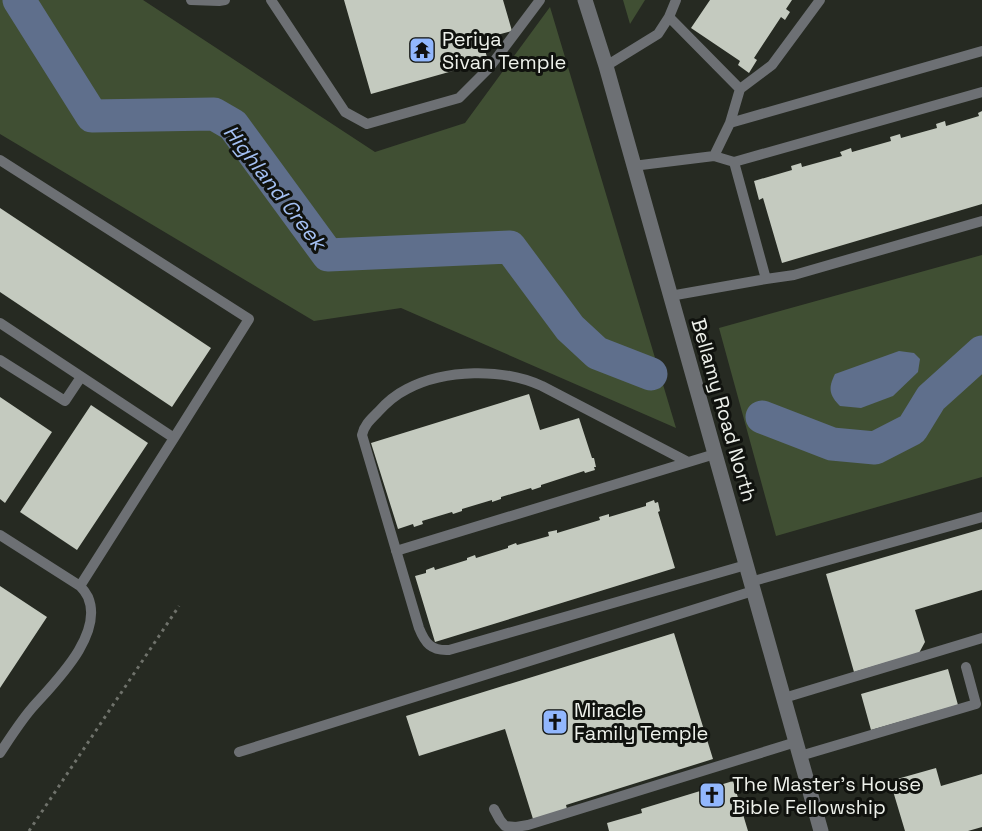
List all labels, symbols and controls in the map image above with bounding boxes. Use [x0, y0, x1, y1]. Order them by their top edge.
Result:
place label: Periya Sivan Temple [442, 26, 566, 75]
temple icon: Periya Sivan Temple [407, 35, 437, 65]
water label: Highland Creek [218, 119, 334, 257]
street label: Bellamy Road North [685, 315, 763, 505]
place label: Miracle Family Temple [574, 697, 708, 746]
church icon: Miracle Family Temple [540, 707, 570, 737]
place label: The Master's House Bible Fellowship [732, 771, 921, 820]
church icon: The Master's House Bible Fellowship [697, 780, 727, 810]

